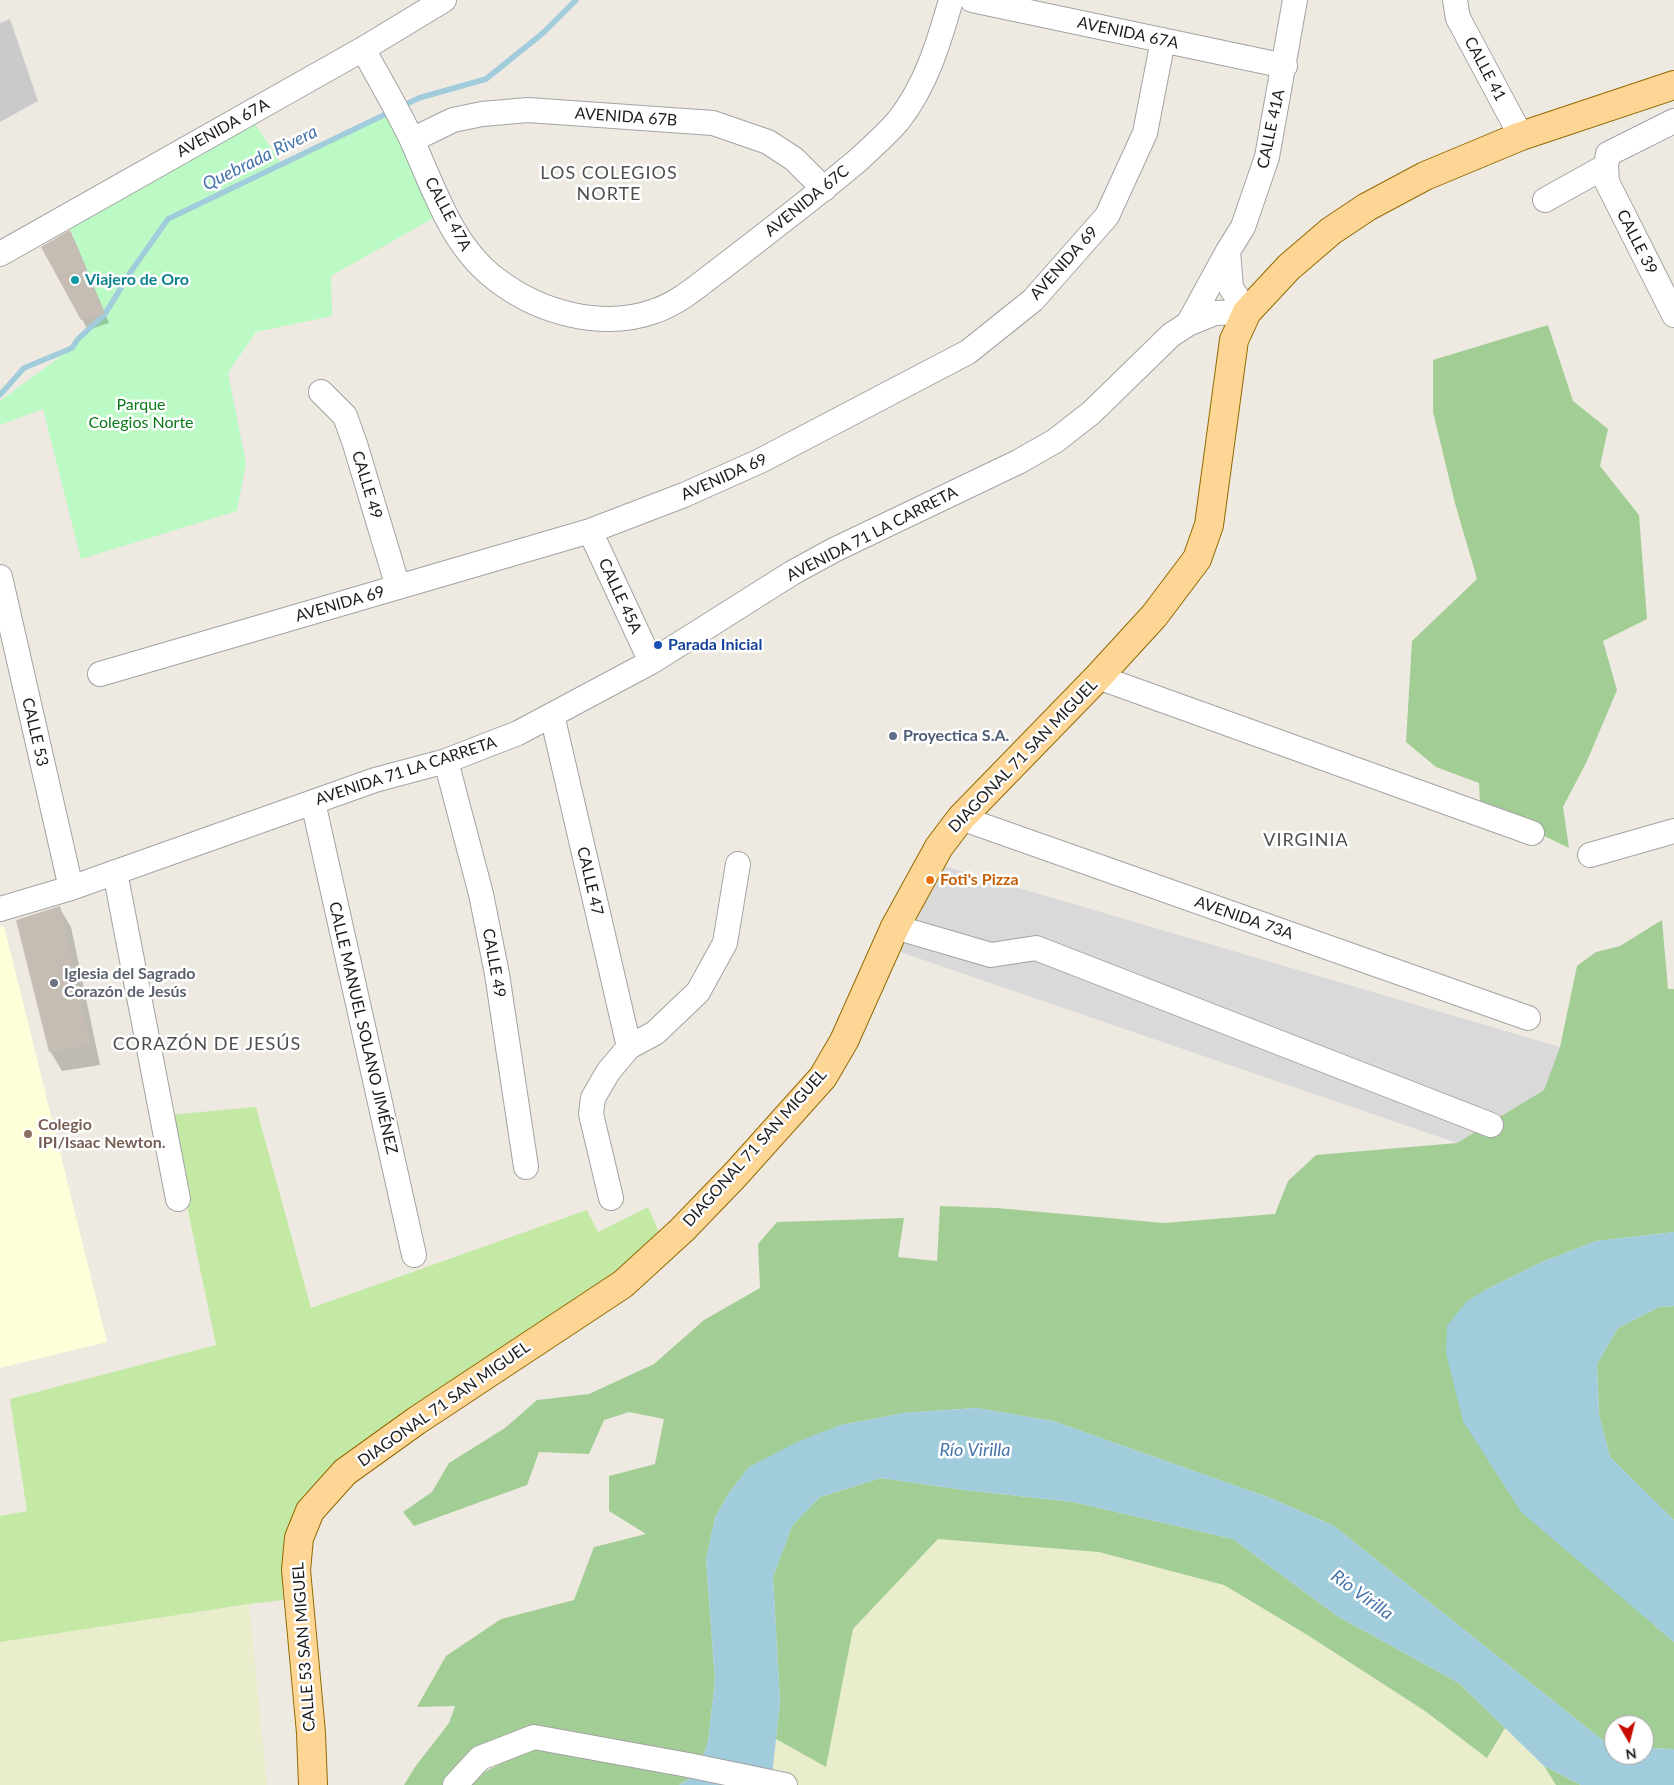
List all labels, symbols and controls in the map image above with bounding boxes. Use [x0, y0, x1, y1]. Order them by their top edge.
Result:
street label: AVENIDA 67A [1076, 13, 1180, 53]
street label: CALLE 41 [1460, 34, 1510, 104]
street label: CALLE 41A [1253, 88, 1289, 170]
street label: AVENIDA 67A [173, 95, 273, 161]
street label: AVENIDA 67B [574, 104, 678, 130]
water label: Quebrada Rivera [199, 121, 321, 195]
street label: AVENIDA 67C [761, 161, 853, 241]
district label: LOS COLEGIOS NORTE [539, 162, 679, 204]
street label: CALLE 47A [421, 174, 475, 254]
street label: CALLE 39 [1613, 207, 1661, 277]
street label: AVENIDA 69 [1026, 222, 1102, 304]
place label: Viajero de Oro [85, 270, 189, 290]
marker: Viajero de Oro [69, 274, 81, 286]
park label: Parque Colegios Norte [88, 395, 194, 433]
street label: CALLE 49 [348, 449, 386, 521]
street label: AVENIDA 69 [678, 450, 770, 504]
street label: AVENIDA 71 LA CARRETA [783, 482, 961, 586]
street label: CALLE 45A [594, 555, 646, 637]
street label: AVENIDA 69 [293, 582, 387, 626]
place label: Parada Inicial [668, 635, 762, 655]
marker: Parada Inicial [652, 639, 664, 651]
street label: DIAGONAL 71 SAN MIGUEL [945, 675, 1101, 837]
street label: CALLE 53 [18, 696, 52, 768]
place label: Proyectica S.A. [903, 726, 1009, 746]
marker: Proyectica S.A. [887, 730, 899, 742]
street label: AVENIDA 71 LA CARRETA [313, 733, 499, 809]
district label: VIRGINIA [1262, 829, 1350, 851]
street label: CALLE 47 [573, 845, 607, 917]
place label: Foti's Pizza [940, 870, 1019, 890]
marker: Foti's Pizza [924, 874, 936, 886]
street label: AVENIDA 73A [1192, 892, 1296, 944]
street label: CALLE MANUEL SOLANO JIMÉNEZ [325, 900, 401, 1156]
street label: CALLE 49 [478, 927, 510, 999]
place label: Iglesia del Sagrado Corazón de Jesús [64, 964, 196, 1002]
marker: Iglesia del Sagrado Corazón de Jesús [48, 977, 60, 989]
district label: CORAZÓN DE JESÚS [111, 1033, 303, 1055]
street label: DIAGONAL 71 SAN MIGUEL [679, 1065, 831, 1231]
place label: Colegio IPI/Isaac Newton. [38, 1115, 166, 1153]
marker: Colegio IPI/Isaac Newton. [22, 1128, 34, 1140]
street label: DIAGONAL 71 SAN MIGUEL [354, 1337, 534, 1471]
water label: Río Virilla [939, 1439, 1011, 1461]
street label: CALLE 53 SAN MIGUEL [289, 1562, 319, 1732]
water label: Río Virilla [1327, 1565, 1397, 1625]
north arrow [1604, 1715, 1654, 1765]
text: N [1624, 1745, 1638, 1764]

